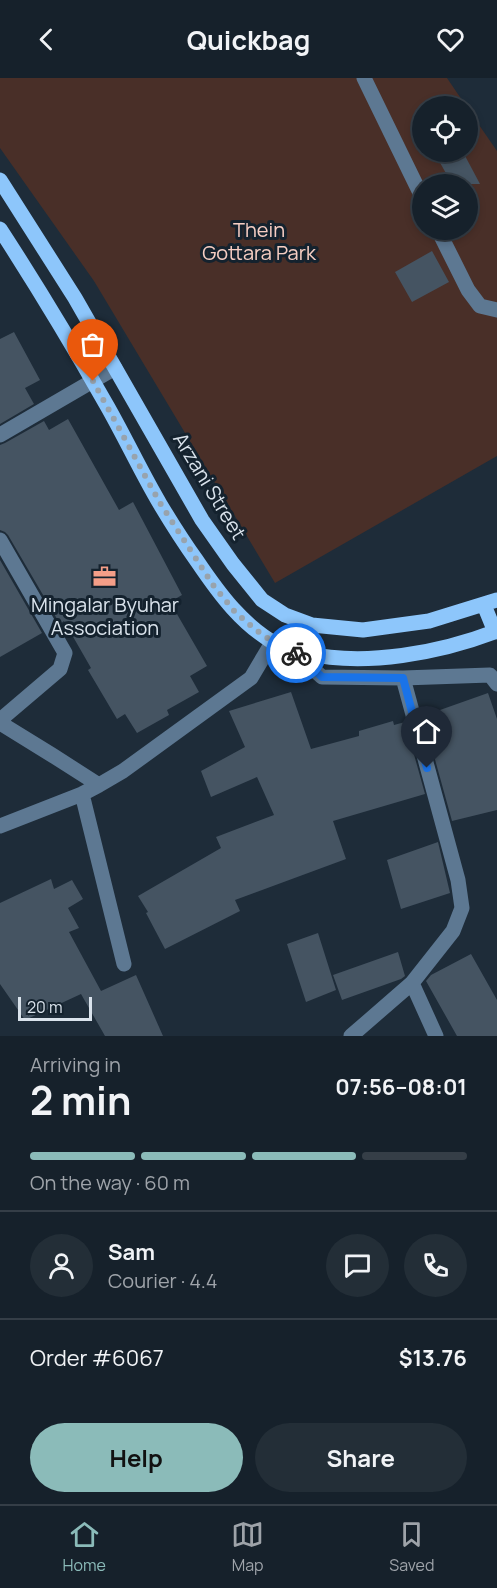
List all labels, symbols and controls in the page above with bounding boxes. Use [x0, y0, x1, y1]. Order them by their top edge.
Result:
text: Quickbag [187, 21, 310, 58]
icon: back [30, 23, 63, 56]
icon: heart [434, 23, 467, 56]
map controls [412, 96, 478, 240]
button: locate [412, 96, 478, 162]
button: layers [412, 174, 478, 240]
park label: Thein Gottara Park [202, 216, 317, 266]
pin [67, 319, 118, 381]
icon: bag [76, 328, 109, 361]
street label: Arzani Street [167, 427, 253, 545]
office icon: Mingalar Byuhar Association [92, 564, 118, 590]
place label: Mingalar Byuhar Association [31, 591, 179, 641]
courier [266, 623, 326, 683]
icon: bike [280, 637, 313, 670]
pin [401, 706, 452, 768]
icon: home [410, 715, 443, 748]
scale bar [18, 994, 92, 1022]
text: 20 m [27, 996, 63, 1018]
text: Arriving in [30, 1051, 121, 1078]
text: 07:56–08:01 [335, 1072, 467, 1102]
text: 2 min [30, 1073, 131, 1127]
text: On the way · 60 m [30, 1169, 190, 1196]
button: person [30, 1234, 93, 1297]
button: chat [326, 1234, 389, 1297]
button: phone [404, 1234, 467, 1297]
text: Sam [108, 1237, 155, 1267]
text: Courier · 4.4 [108, 1267, 218, 1294]
text: Order #6067 [30, 1343, 164, 1373]
text: $13.76 [399, 1343, 467, 1373]
button: Help [30, 1423, 243, 1492]
button: Share [255, 1423, 467, 1492]
tab: Home [63, 1518, 106, 1576]
tab: Map [231, 1518, 264, 1576]
tab: Saved [389, 1518, 434, 1576]

